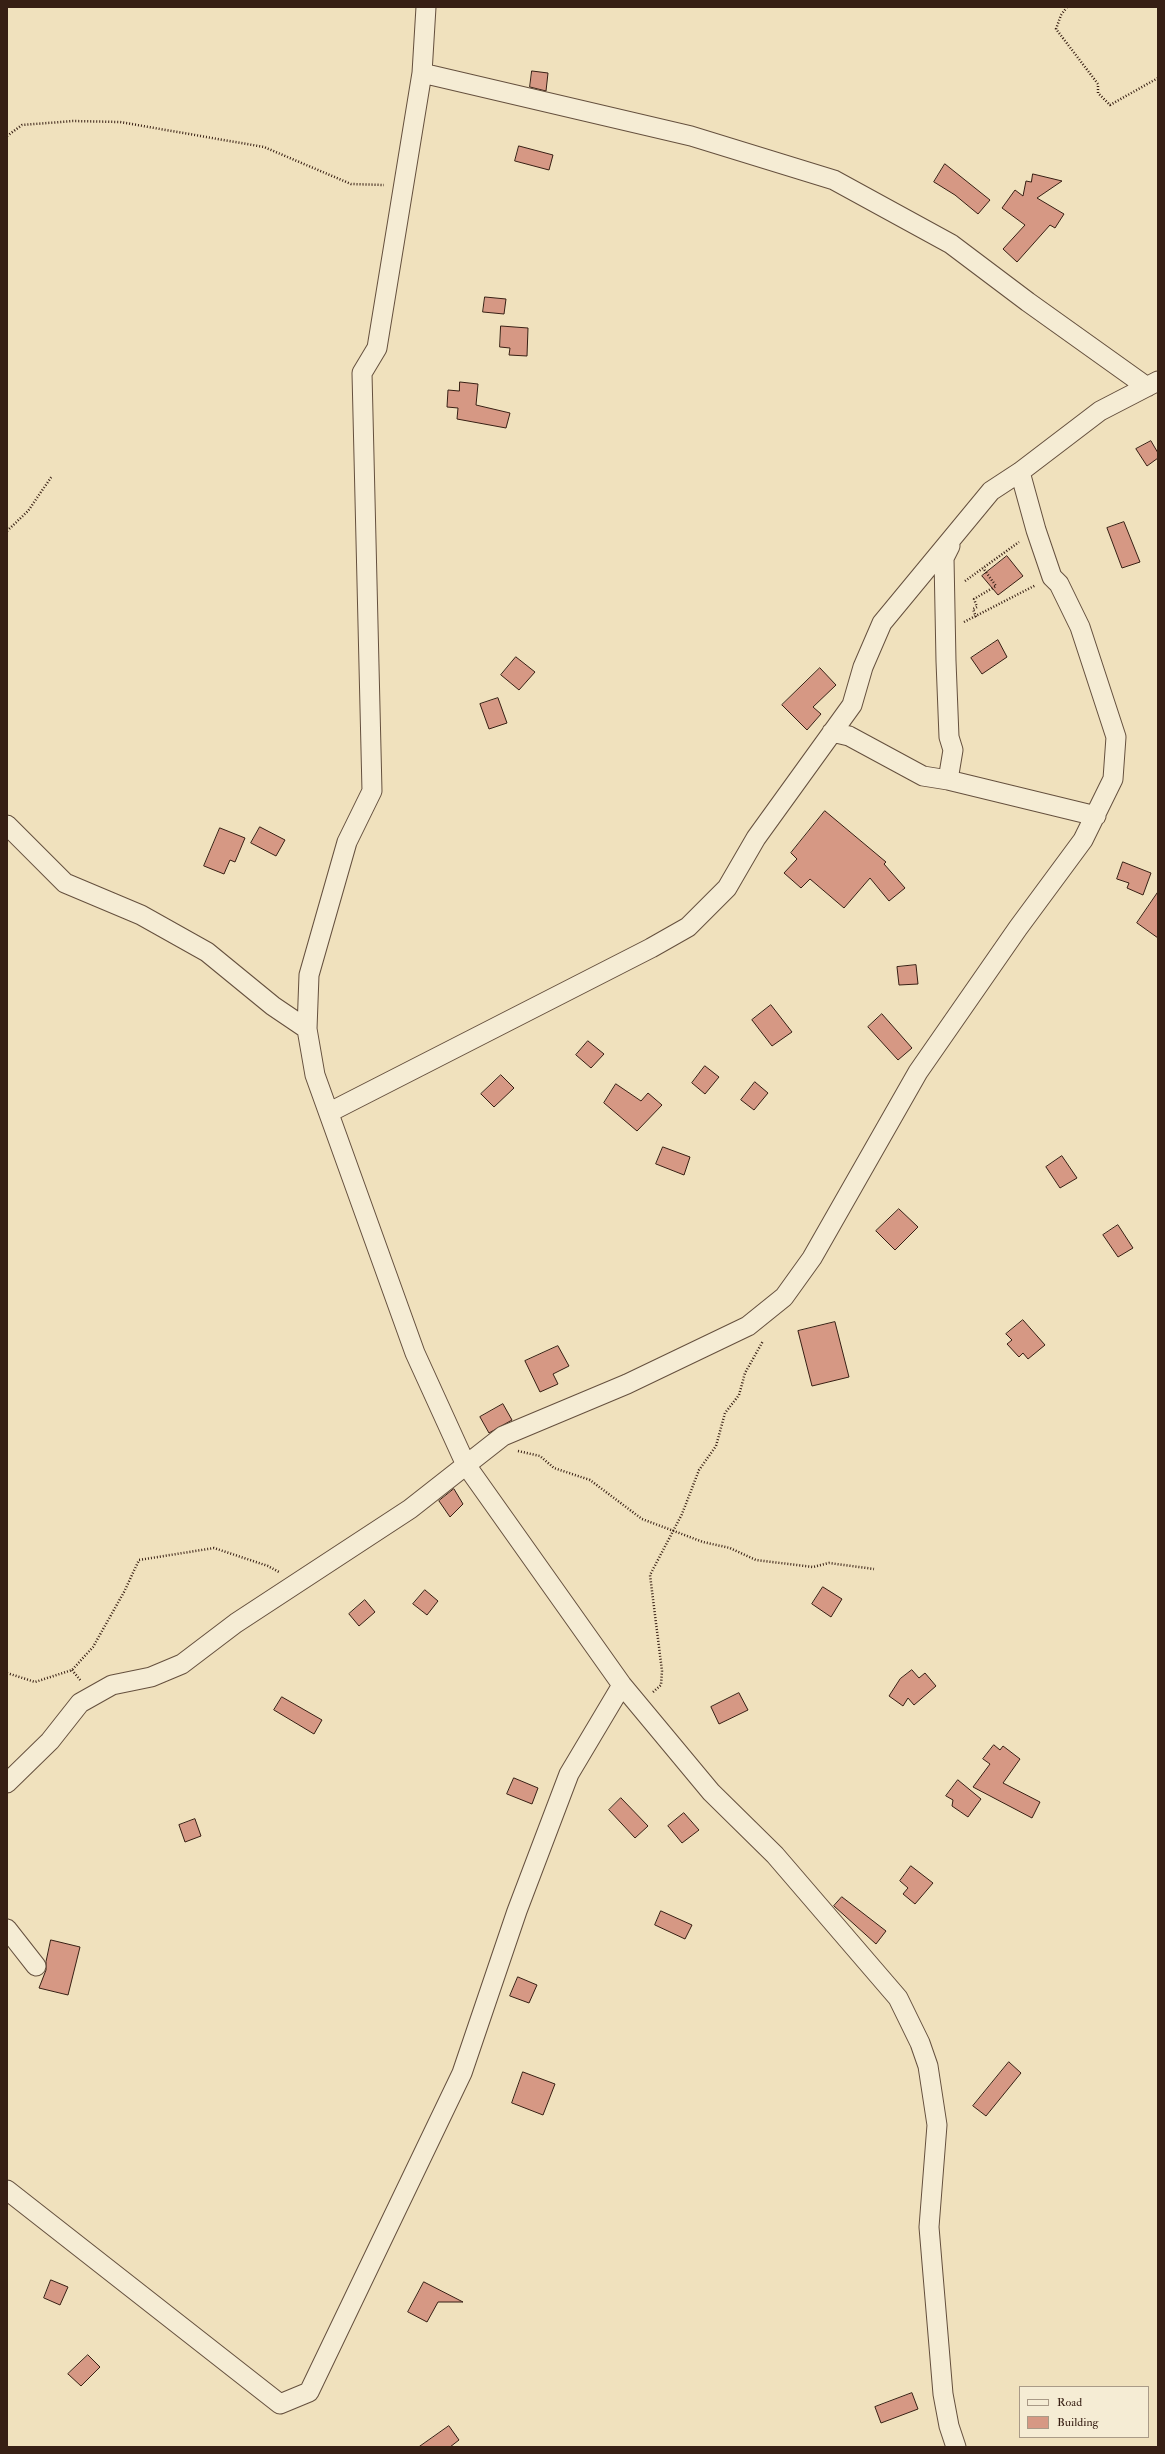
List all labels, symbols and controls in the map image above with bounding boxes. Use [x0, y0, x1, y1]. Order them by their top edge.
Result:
legend [1019, 2386, 1149, 2438]
text: Road [1057, 2395, 1082, 2410]
text: Building [1057, 2415, 1098, 2430]

